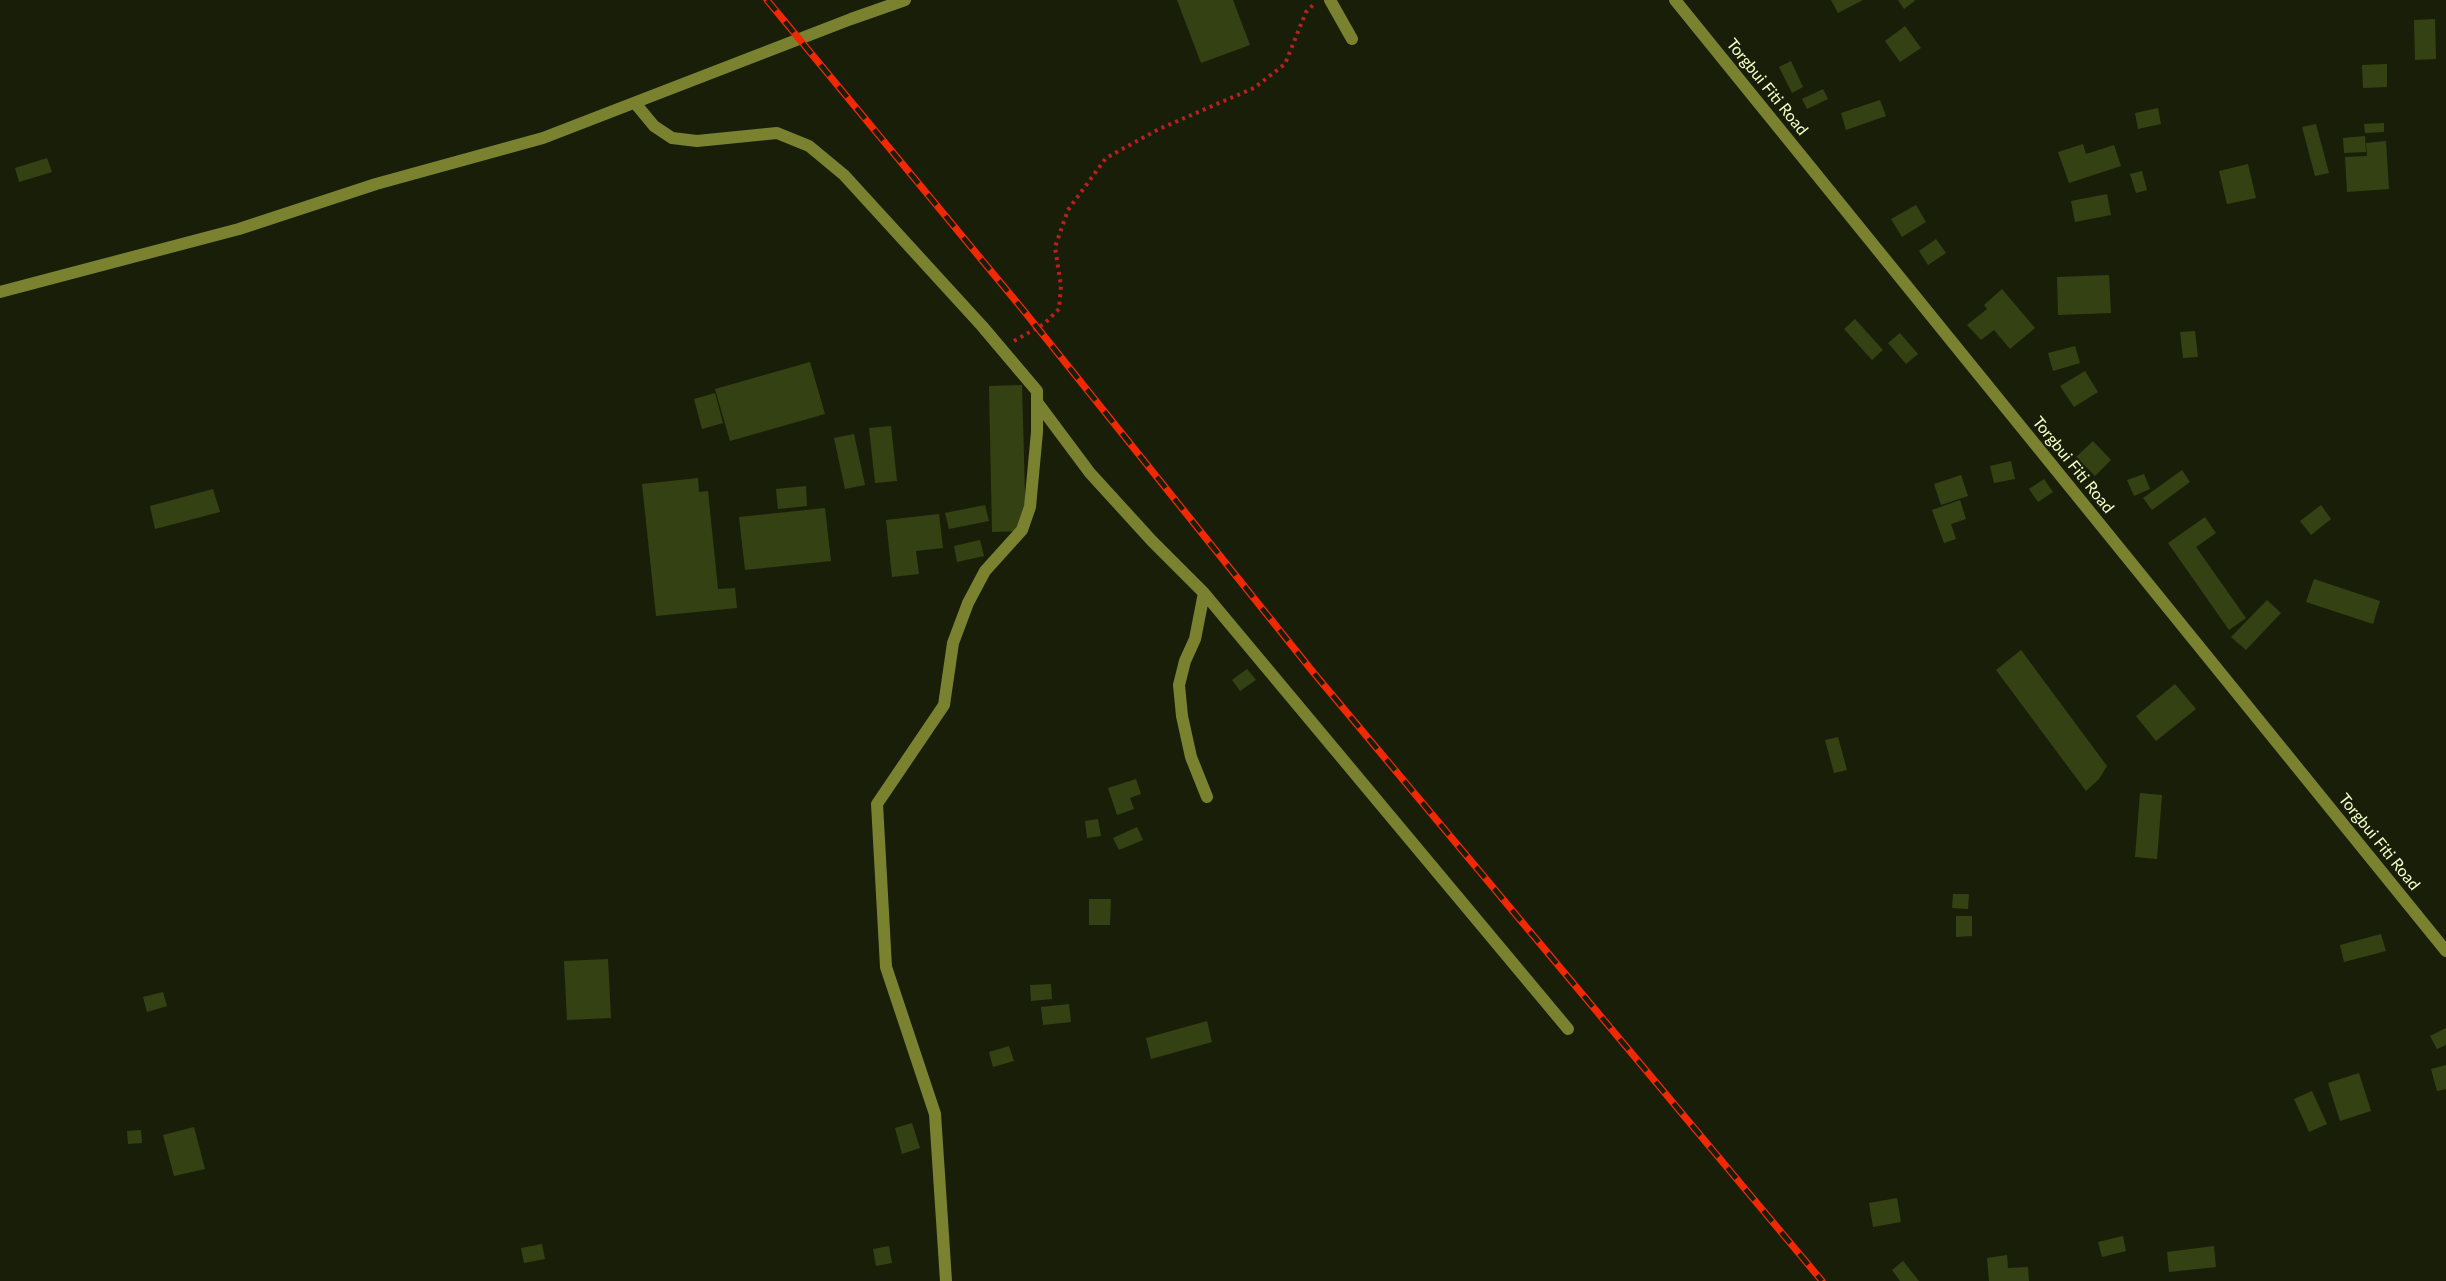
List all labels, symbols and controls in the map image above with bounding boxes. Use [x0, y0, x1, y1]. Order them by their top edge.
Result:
street label: Torgbui Fiti Road [1722, 35, 1812, 139]
street label: Torgbui Fiti Road [2028, 413, 2118, 517]
street label: Torgbui Fiti Road [2334, 790, 2424, 894]

